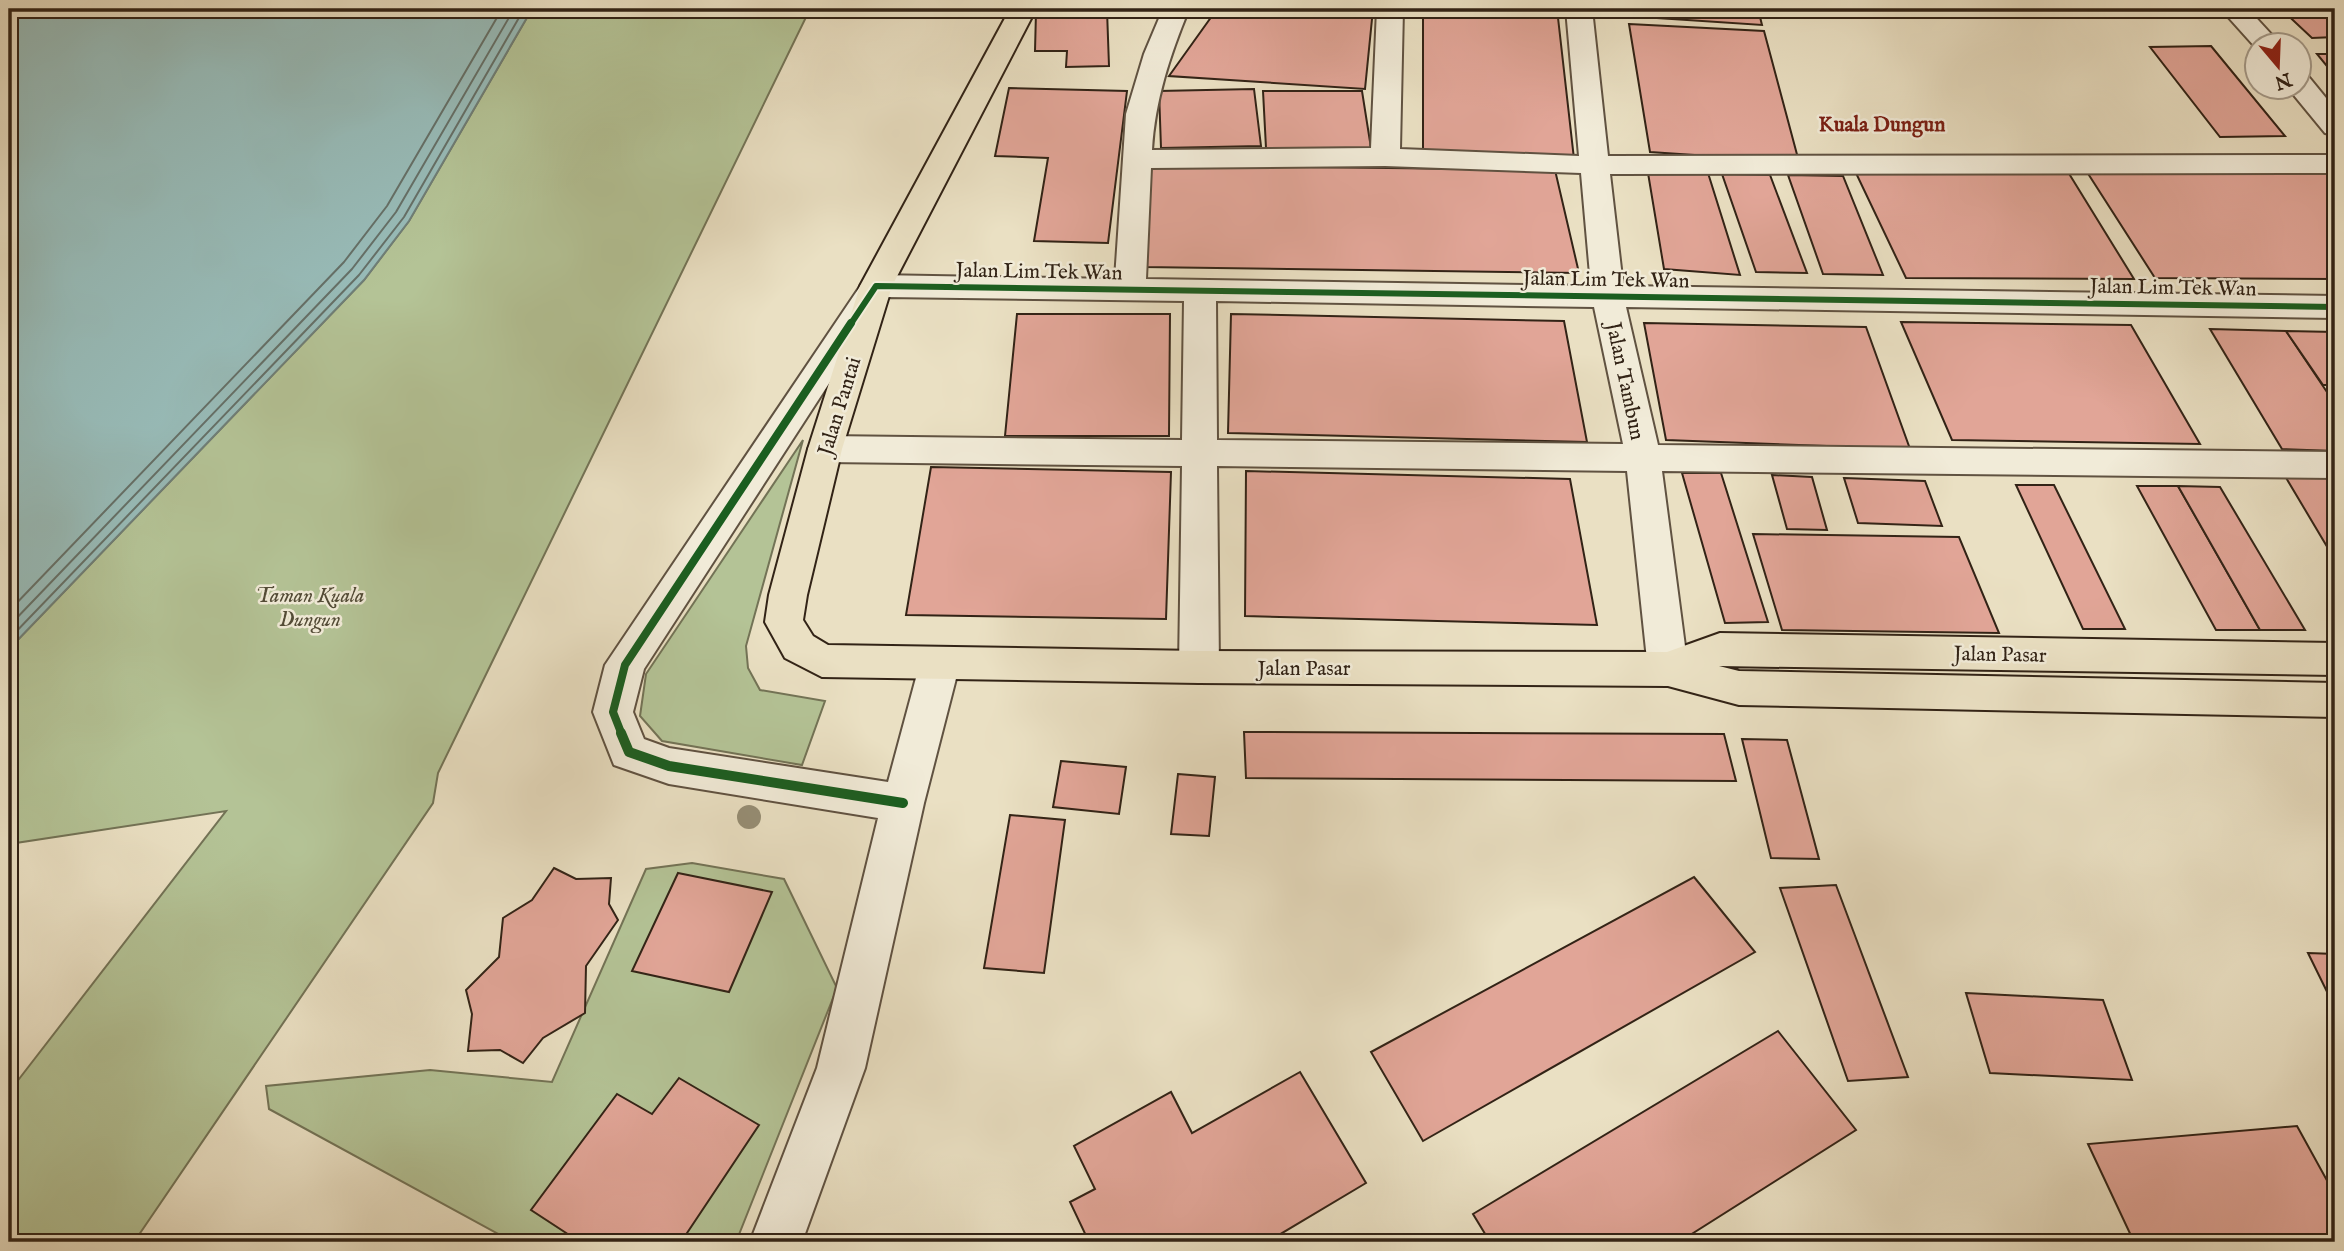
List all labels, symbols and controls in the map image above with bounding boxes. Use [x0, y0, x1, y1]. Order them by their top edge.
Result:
north arrow [2242, 32, 2312, 102]
text: N [2271, 66, 2296, 94]
district label: Kuala Dungun [1819, 112, 1945, 139]
street label: Jalan Lim Tek Wan [953, 258, 1123, 287]
street label: Jalan Lim Tek Wan [1520, 266, 1690, 295]
street label: Jalan Lim Tek Wan [2087, 274, 2257, 303]
street label: Jalan Tambun [1598, 318, 1650, 443]
street label: Jalan Pantai [812, 354, 868, 461]
park label: Taman Kuala Dungun [256, 583, 364, 634]
street label: Jalan Pasar [1951, 641, 2047, 670]
street label: Jalan Pasar [1256, 656, 1351, 683]

